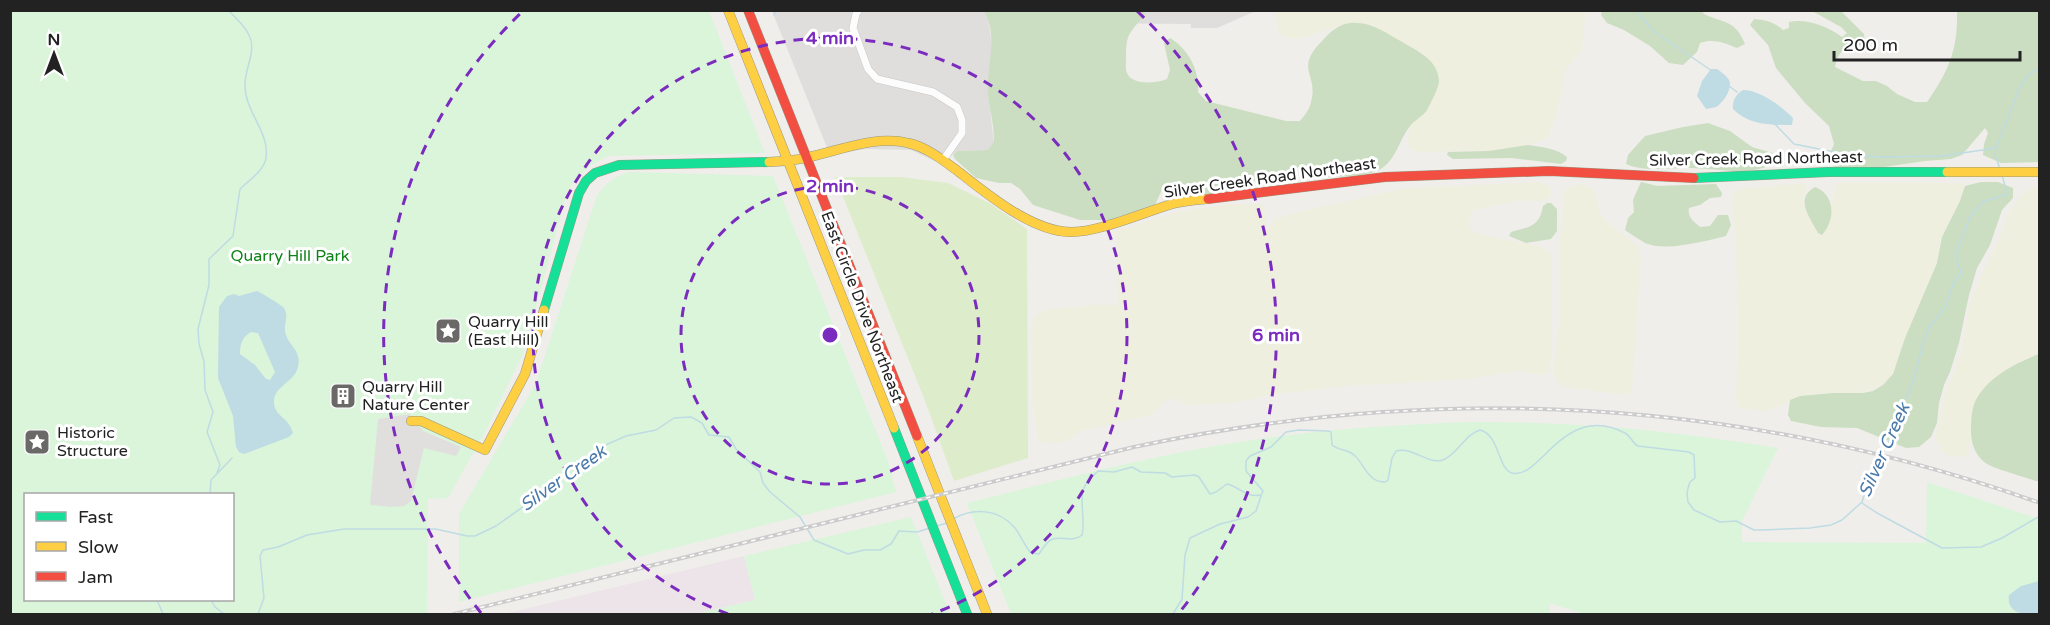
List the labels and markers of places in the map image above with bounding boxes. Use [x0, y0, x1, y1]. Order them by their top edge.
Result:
place label: Quarry Hill (East Hill) [468, 312, 548, 350]
place icon: Quarry Hill (East Hill) [433, 316, 463, 346]
centre of rings [820, 325, 840, 345]
place label: Quarry Hill Nature Center [362, 377, 470, 415]
building icon: Quarry Hill Nature Center [328, 381, 358, 411]
place label: Historic Structure [57, 423, 128, 461]
place icon: Historic Structure [22, 427, 52, 457]

